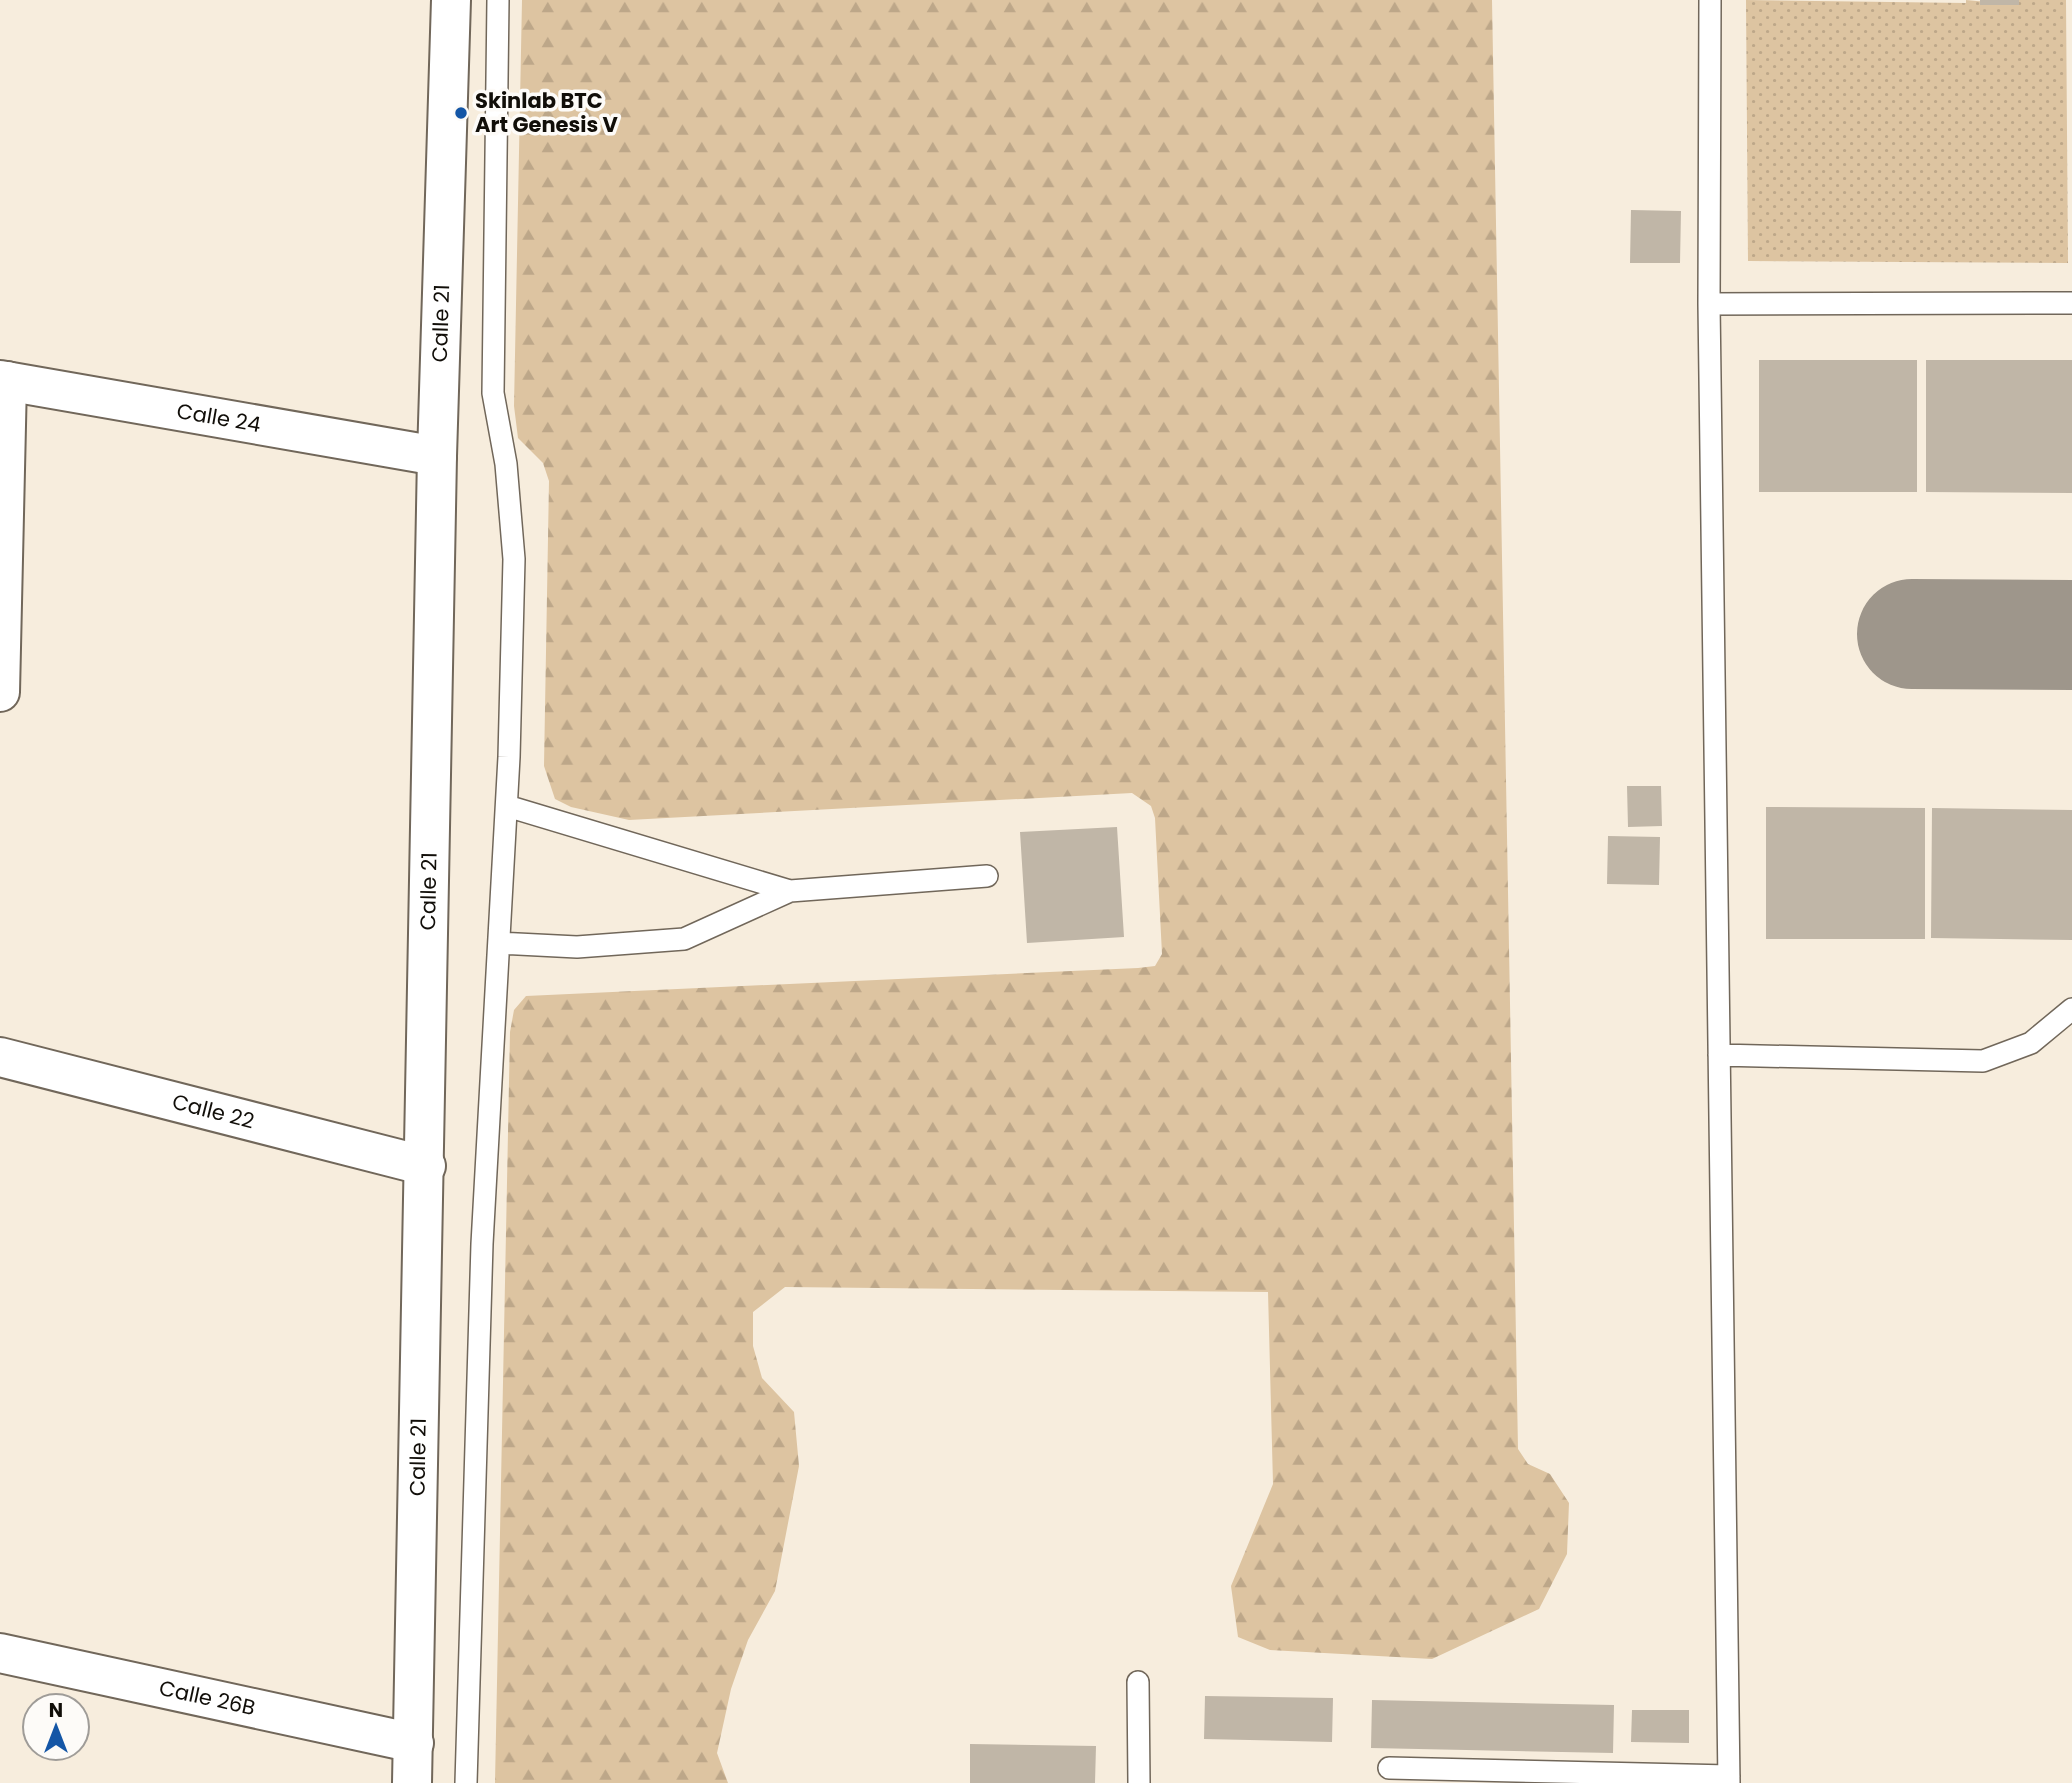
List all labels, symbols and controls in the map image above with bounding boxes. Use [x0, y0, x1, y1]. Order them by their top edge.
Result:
place label: Skinlab BTC Art Genesis V [475, 86, 619, 139]
marker: Skinlab BTC Art Genesis V [453, 105, 469, 121]
street label: Calle 21 [425, 284, 456, 363]
street label: Calle 24 [175, 396, 263, 439]
street label: Calle 21 [413, 852, 444, 931]
street label: Calle 22 [169, 1087, 257, 1135]
street label: Calle 21 [402, 1418, 433, 1496]
street label: Calle 26B [156, 1673, 258, 1722]
north arrow [21, 1692, 91, 1762]
text: N [49, 1697, 63, 1724]

